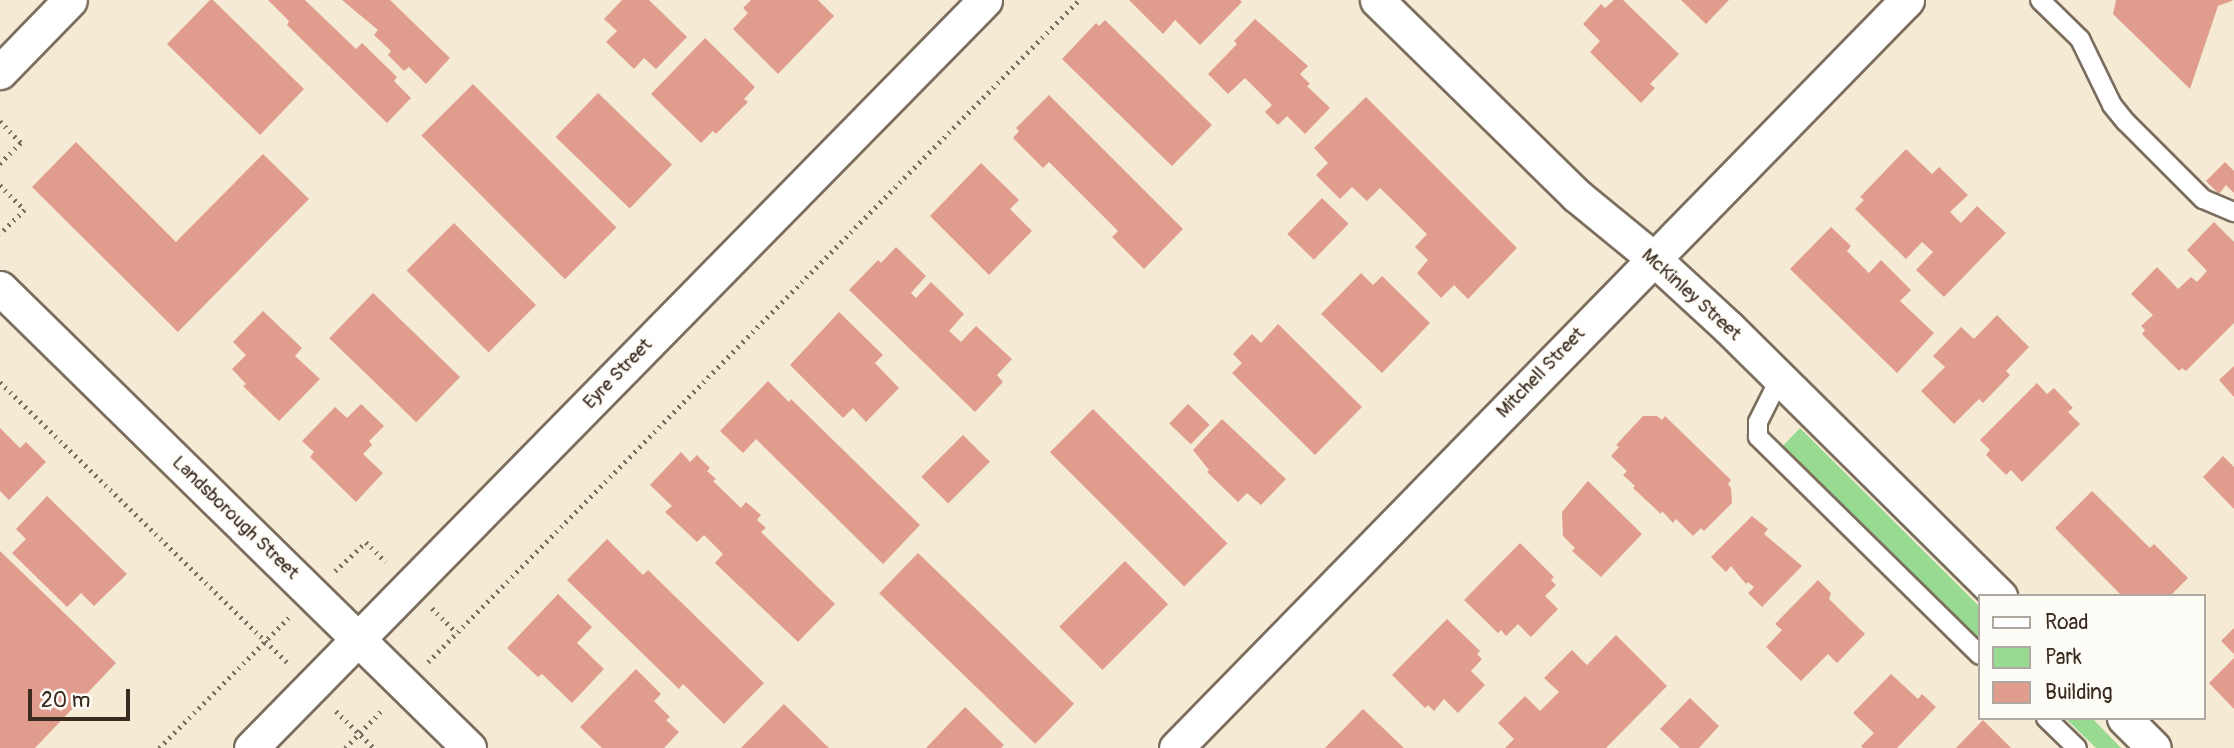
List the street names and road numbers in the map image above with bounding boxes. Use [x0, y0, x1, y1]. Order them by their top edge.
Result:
street label: McKinley Street [1636, 244, 1746, 346]
street label: Mitchell Street [1492, 323, 1590, 423]
street label: Eyre Street [579, 334, 657, 414]
street label: Landsborough Street [167, 452, 303, 584]

